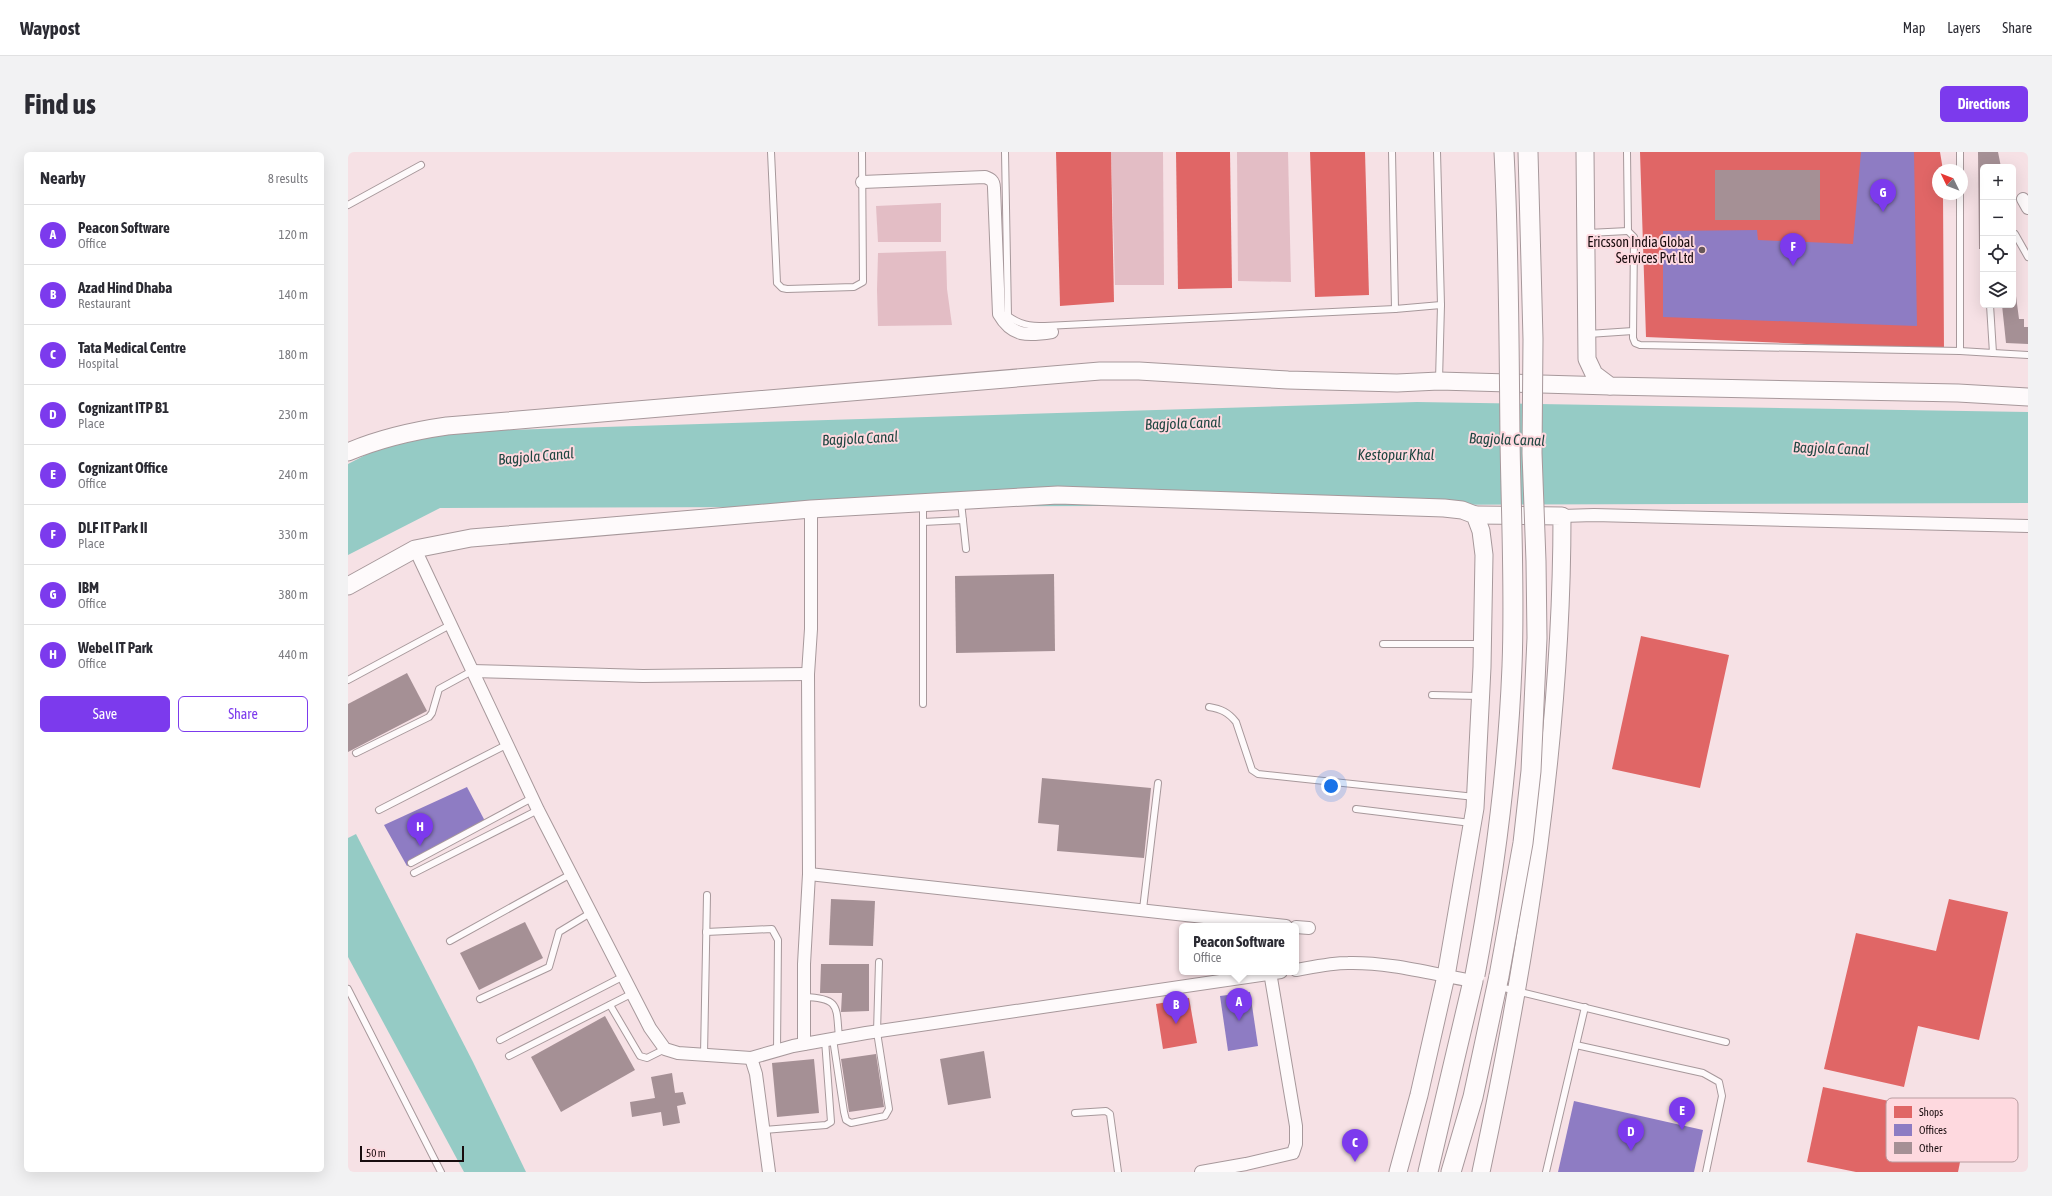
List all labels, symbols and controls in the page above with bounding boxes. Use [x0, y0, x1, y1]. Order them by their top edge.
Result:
text: Waypost [20, 17, 80, 39]
text: Map [1903, 20, 1925, 36]
text: Layers [1947, 20, 1980, 36]
text: Share [2002, 20, 2032, 36]
button: Directions [1940, 86, 2028, 122]
text: Find us [24, 88, 96, 120]
north arrow [1932, 164, 1968, 200]
map controls [1980, 164, 2016, 308]
button: + [1980, 164, 2016, 200]
text: Nearby [40, 168, 86, 188]
text: 8 results [268, 171, 308, 186]
pin: G [1870, 179, 1896, 212]
button: − [1980, 200, 2016, 236]
text: Peacon Software [78, 219, 170, 236]
text: A [50, 227, 56, 242]
text: 120 m [279, 227, 308, 242]
pin: F [1780, 233, 1806, 266]
place label: Ericsson India Global Services Pvt Ltd [1587, 234, 1694, 266]
text: Office [78, 236, 106, 251]
button: locate [1980, 236, 2016, 272]
marker: Ericsson India Global Services Pvt Ltd [1697, 245, 1707, 255]
button: layers [1980, 272, 2016, 308]
text: Azad Hind Dhaba [78, 279, 172, 296]
text: B [50, 287, 56, 302]
text: 140 m [279, 287, 308, 302]
text: Restaurant [78, 296, 131, 311]
text: Tata Medical Centre [78, 339, 186, 356]
text: C [50, 347, 56, 362]
text: 180 m [279, 347, 308, 362]
text: Hospital [78, 356, 119, 371]
text: Cognizant ITP B1 [78, 399, 169, 416]
text: D [49, 407, 57, 422]
text: 230 m [279, 407, 308, 422]
water label: Bagjola Canal [1145, 413, 1221, 433]
text: Place [78, 416, 105, 431]
water label: Bagjola Canal [821, 428, 899, 448]
water label: Bagjola Canal [1469, 429, 1545, 449]
water label: Bagjola Canal [1793, 438, 1869, 458]
water label: Bagjola Canal [497, 444, 575, 468]
water label: Kestopur Khal [1358, 446, 1434, 463]
text: Cognizant Office [78, 459, 168, 476]
text: E [50, 467, 56, 482]
text: 240 m [279, 467, 308, 482]
text: Office [78, 476, 106, 491]
text: DLF IT Park II [78, 519, 148, 536]
text: F [50, 527, 56, 542]
text: 330 m [279, 527, 308, 542]
text: Place [78, 536, 105, 551]
text: IBM [78, 579, 99, 596]
text: G [50, 587, 56, 602]
text: 380 m [279, 587, 308, 602]
text: Office [78, 596, 106, 611]
text: Webel IT Park [78, 639, 153, 656]
text: H [49, 647, 57, 662]
text: 440 m [279, 647, 308, 662]
text: Office [78, 656, 106, 671]
button: Save [40, 696, 170, 732]
button: Share [178, 696, 308, 732]
your location [1321, 776, 1341, 796]
pin: H [407, 813, 433, 846]
popup [1179, 923, 1299, 975]
text: Peacon Software [1193, 933, 1285, 950]
text: Office [1193, 950, 1221, 965]
pin: A [1226, 988, 1252, 1021]
pin: B [1163, 991, 1189, 1024]
pin: E [1669, 1097, 1695, 1130]
legend [1886, 1098, 2018, 1162]
text: Shops [1919, 1106, 1943, 1118]
pin: D [1618, 1118, 1644, 1151]
text: Offices [1919, 1124, 1947, 1136]
pin: C [1342, 1129, 1368, 1162]
text: Other [1919, 1142, 1943, 1154]
scale bar [360, 1144, 464, 1163]
text: 50 m [366, 1147, 386, 1159]

